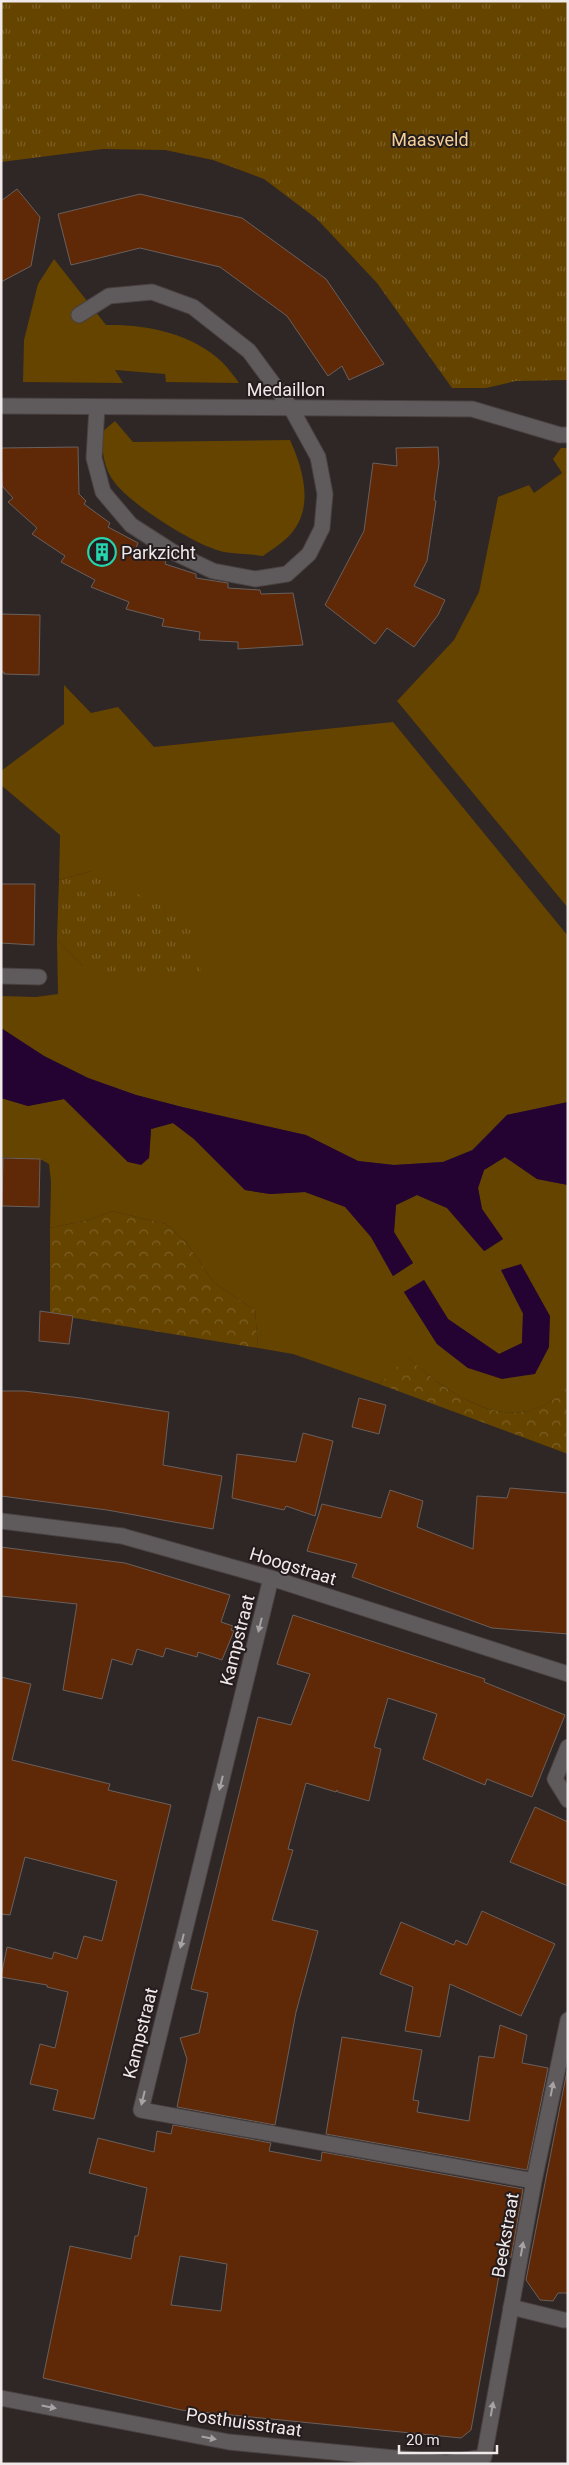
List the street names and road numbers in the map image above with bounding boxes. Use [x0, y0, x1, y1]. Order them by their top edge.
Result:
street label: Medaillon [247, 379, 325, 400]
street label: Hoogstraat [247, 1543, 339, 1589]
street label: Kampstraat [216, 1592, 259, 1688]
street label: Kampstraat [119, 1985, 162, 2081]
street label: Beekstraat [487, 2191, 523, 2279]
street label: Posthuisstraat [185, 2403, 303, 2441]

